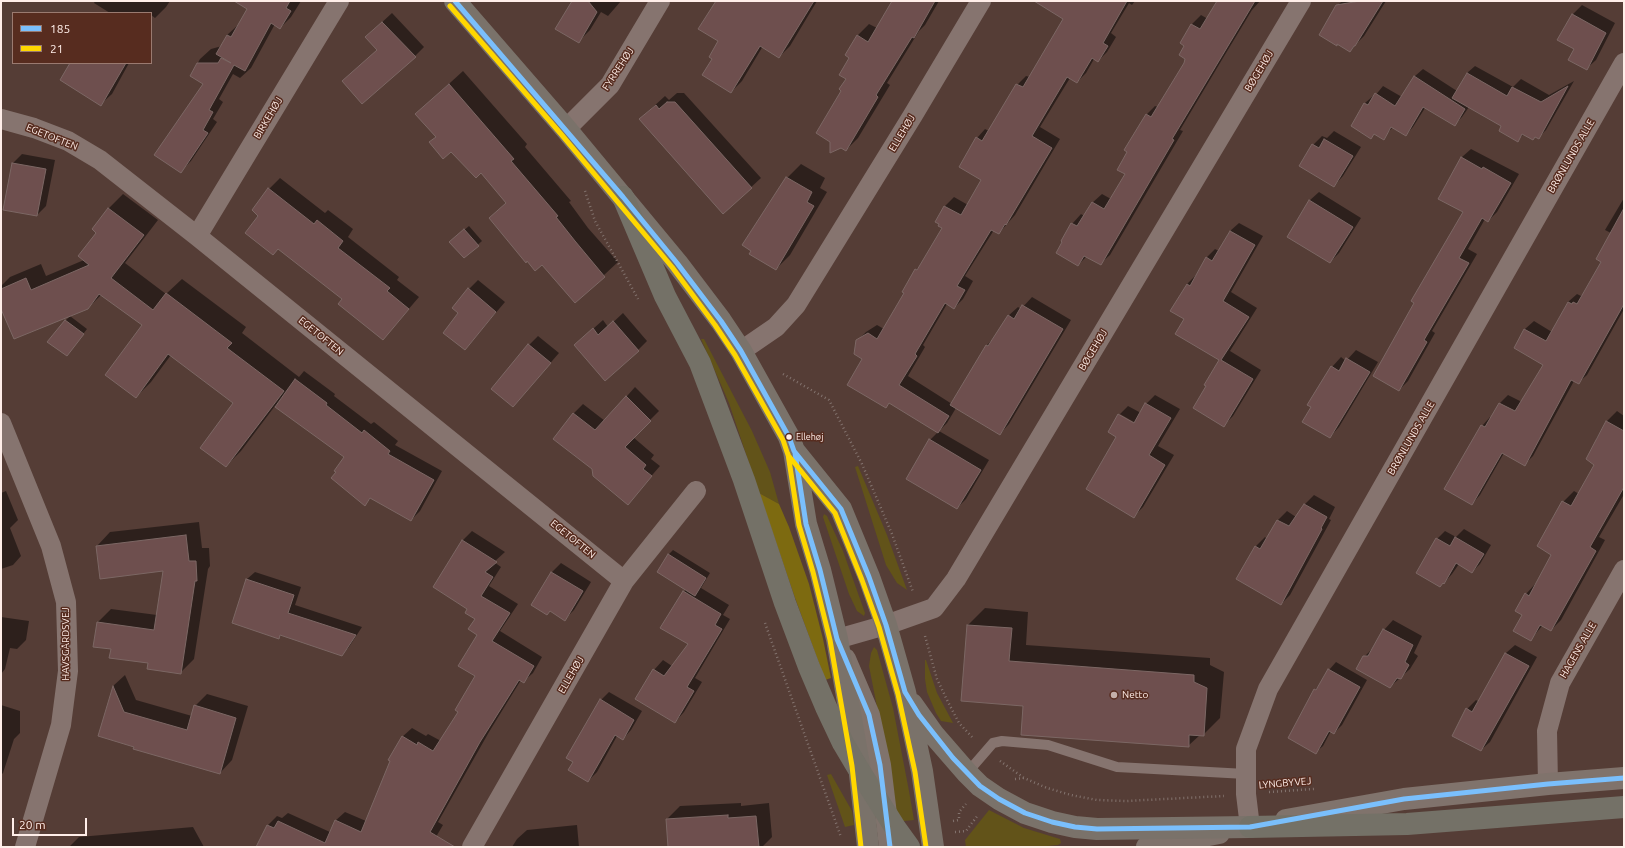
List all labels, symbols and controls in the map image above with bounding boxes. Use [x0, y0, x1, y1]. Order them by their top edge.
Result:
legend [12, 12, 152, 64]
text: 185 [50, 22, 70, 35]
text: 21 [50, 42, 64, 55]
street label: FYRREHØJ [600, 45, 636, 93]
street label: BØGEHØJ [1242, 48, 1276, 94]
street label: BIRKEHØJ [251, 95, 285, 141]
street label: ELLEHØJ [886, 112, 918, 154]
street label: BRØNLUNDS ALLE [1545, 117, 1597, 195]
street label: EGETOFTEN [24, 121, 80, 153]
street label: EGETOFTEN [296, 314, 346, 358]
street label: BØGEHØJ [1076, 327, 1110, 373]
street label: BRØNLUNDS ALLE [1385, 399, 1437, 477]
marker: Ellehøj [784, 432, 794, 442]
place label: Ellehøj [796, 432, 823, 442]
street label: EGETOFTEN [548, 517, 598, 561]
street label: HAVSGÅRDSVEJ [60, 607, 72, 681]
street label: HAGENS ALLE [1557, 620, 1599, 680]
street label: ELLEHØJ [556, 654, 586, 696]
place label: Netto [1122, 689, 1148, 701]
marker: Netto [1109, 690, 1119, 700]
street label: LYNGBYVEJ [1258, 775, 1312, 791]
scale bar [14, 810, 89, 836]
text: 20 m [19, 818, 46, 831]

